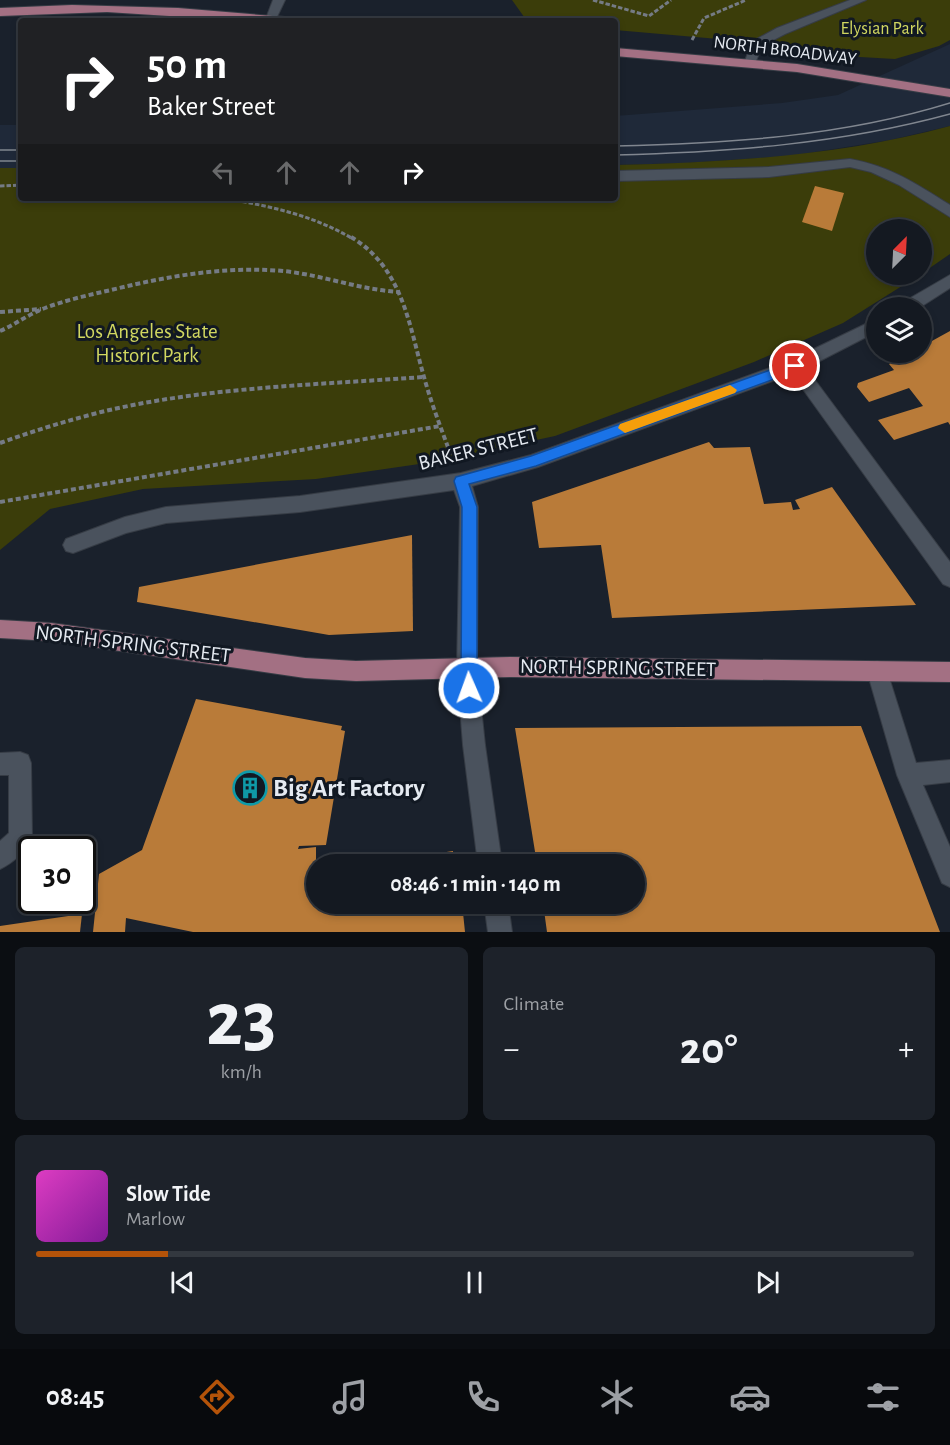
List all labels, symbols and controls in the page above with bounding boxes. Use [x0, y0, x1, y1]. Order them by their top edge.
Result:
park label: Elysian Park [840, 20, 924, 38]
street label: NORTH BROADWAY [712, 33, 858, 69]
icon: right [48, 42, 126, 120]
text: 50 m [147, 44, 227, 86]
text: Baker Street [147, 93, 275, 120]
icon: left [207, 156, 240, 189]
icon: ahead [270, 156, 303, 189]
icon: ahead [333, 156, 366, 189]
icon: right [396, 156, 429, 189]
north arrow [866, 219, 932, 285]
map controls [866, 219, 932, 363]
button: layers [866, 297, 932, 363]
park label: Los Angeles State Historic Park [76, 321, 218, 366]
pin [769, 340, 820, 391]
icon: arrive [778, 349, 811, 382]
street label: BAKER STREET [416, 424, 540, 474]
street label: NORTH SPRING STREET [34, 622, 232, 666]
position arrow [437, 656, 501, 720]
street label: NORTH SPRING STREET [520, 656, 716, 680]
building icon: Big Art Factory [232, 770, 268, 806]
place label: Big Art Factory [273, 775, 425, 801]
speed limit sign: 30 [18, 836, 96, 914]
text: 08:46 · 1 min · 140 m [390, 873, 561, 895]
text: 23 [206, 982, 276, 1060]
text: Climate [504, 994, 564, 1014]
text: 20° [680, 1027, 738, 1072]
text: − [504, 1033, 519, 1066]
text: + [898, 1033, 914, 1066]
text: km/h [221, 1062, 262, 1082]
text: Slow Tide [126, 1183, 211, 1205]
text: Marlow [126, 1209, 185, 1229]
icon: previous [166, 1266, 199, 1299]
icon: pause [458, 1266, 491, 1299]
icon: next [751, 1266, 784, 1299]
icon: directions [196, 1376, 238, 1418]
icon: music [329, 1376, 371, 1418]
icon: phone [462, 1376, 504, 1418]
icon: climate [596, 1376, 638, 1418]
icon: car [729, 1376, 771, 1418]
icon: filters [862, 1376, 904, 1418]
text: 08:45 [46, 1383, 104, 1410]

